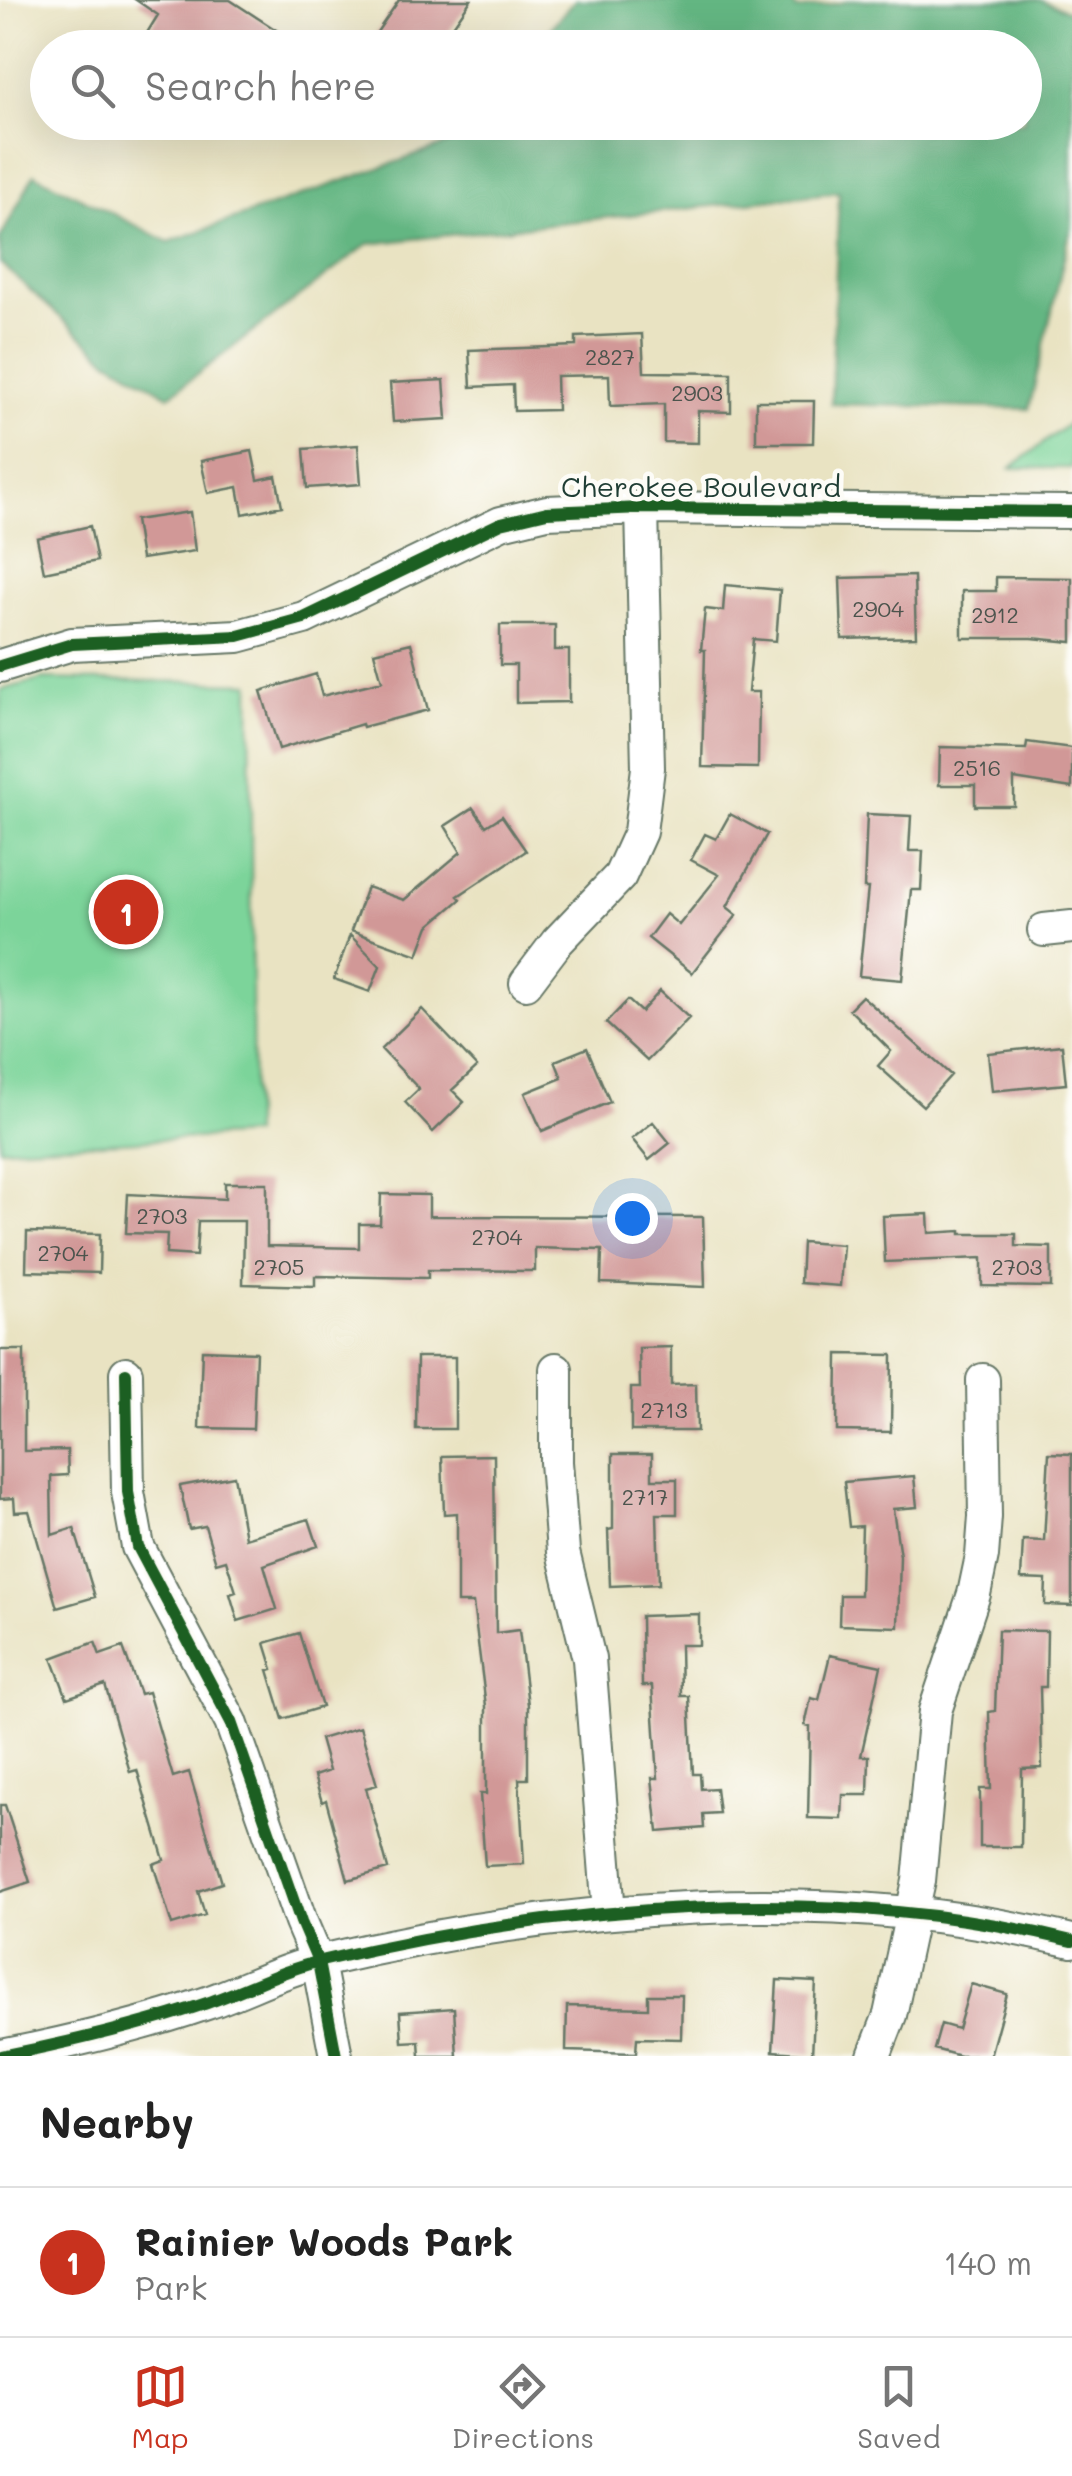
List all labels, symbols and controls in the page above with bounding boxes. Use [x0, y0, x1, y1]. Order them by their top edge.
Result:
search box [30, 30, 1042, 140]
icon: search [65, 58, 120, 113]
text: Search here [145, 60, 376, 110]
house number: 2827 [585, 342, 635, 371]
house number: 2903 [671, 378, 723, 407]
street label: Cherokee Boulevard [561, 468, 841, 504]
house number: 2904 [852, 594, 904, 623]
house number: 2912 [971, 600, 1019, 629]
house number: 2516 [953, 753, 1001, 782]
pin: 1 [94, 874, 158, 950]
your location [607, 1193, 658, 1244]
house number: 2703 [137, 1201, 188, 1230]
house number: 2704 [472, 1222, 523, 1251]
house number: 2704 [38, 1238, 89, 1267]
house number: 2705 [254, 1252, 304, 1281]
house number: 2703 [992, 1252, 1043, 1281]
house number: 2713 [640, 1395, 688, 1424]
house number: 2717 [622, 1482, 668, 1511]
text: Nearby [40, 2094, 194, 2149]
text: Rainier Woods Park [135, 2216, 513, 2266]
text: 1 [65, 2241, 80, 2283]
text: 140 m [943, 2241, 1032, 2283]
text: Park [135, 2266, 208, 2308]
tab: Map [132, 2359, 189, 2455]
tab: Directions [452, 2359, 594, 2455]
tab: Saved [857, 2359, 940, 2455]

